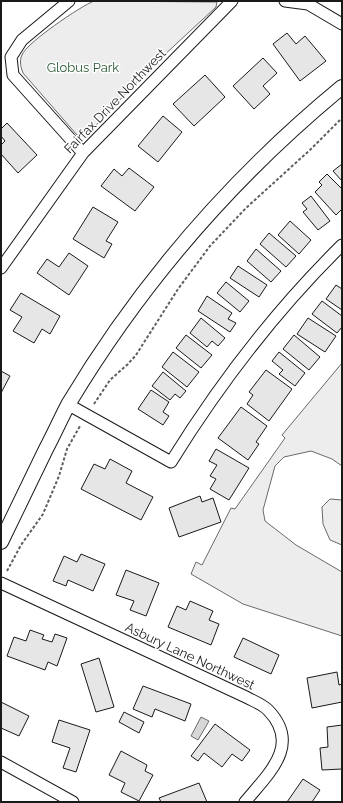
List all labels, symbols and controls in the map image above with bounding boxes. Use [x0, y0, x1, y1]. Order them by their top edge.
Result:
street label: Fairfax Drive Northwest [61, 45, 169, 156]
park label: Globus Park [47, 60, 119, 75]
street label: Asbury Lane Northwest [123, 619, 258, 693]

